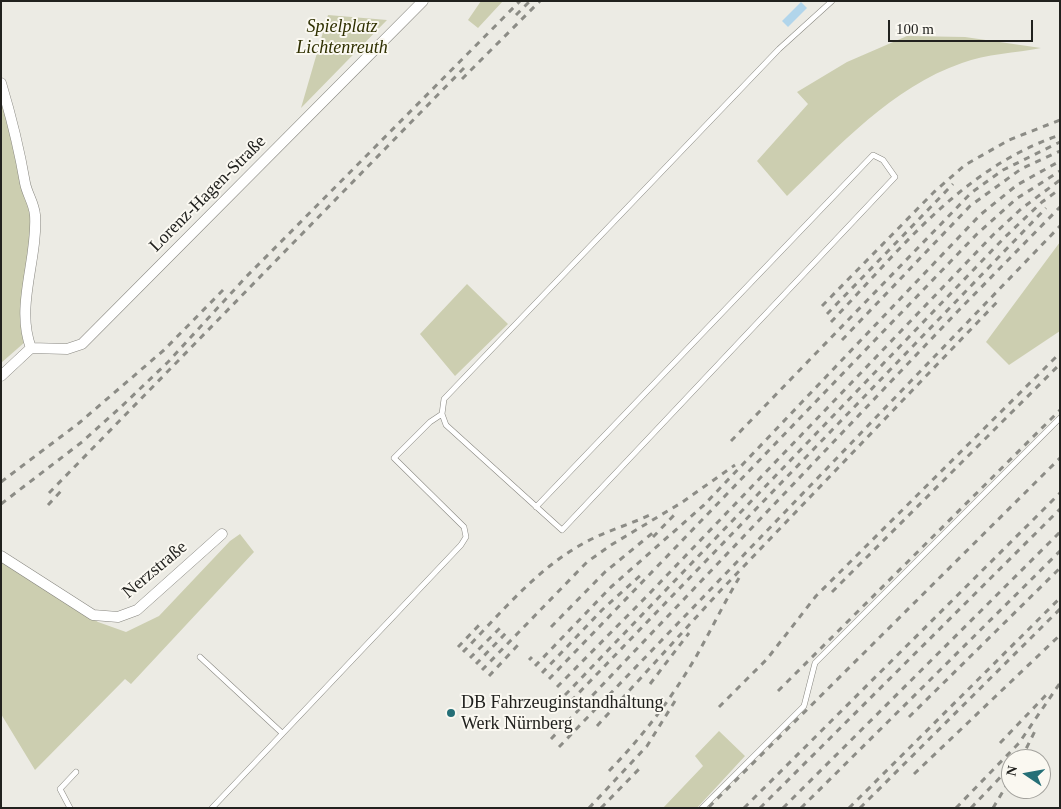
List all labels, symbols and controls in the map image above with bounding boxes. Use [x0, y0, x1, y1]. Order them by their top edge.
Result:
scale bar [891, 10, 1036, 42]
park label: Spielplatz Lichtenreuth [296, 16, 388, 58]
text: 100 m [896, 21, 934, 37]
street label: Lorenz-Hagen-Straße [145, 131, 271, 257]
street label: Nerzstraße [118, 537, 192, 603]
place label: DB Fahrzeuginstandhaltung Werk Nürnberg [461, 692, 663, 734]
marker: DB Fahrzeuginstandhaltung Werk Nürnberg [445, 707, 457, 719]
north arrow [1001, 749, 1051, 799]
text: N [1003, 764, 1020, 777]

